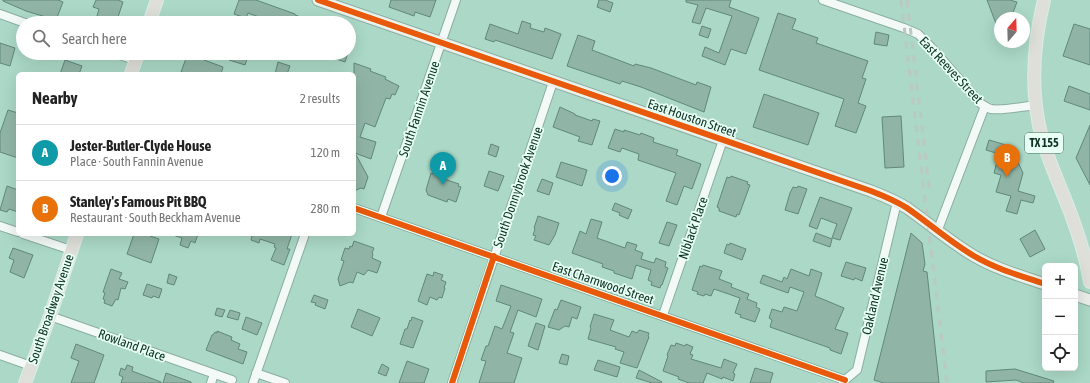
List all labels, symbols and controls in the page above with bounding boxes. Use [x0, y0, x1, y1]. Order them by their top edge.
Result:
north arrow [994, 12, 1030, 48]
search box [16, 16, 356, 60]
icon: search [30, 27, 52, 49]
text: Search here [62, 30, 127, 47]
street label: East Reeves Street [916, 33, 986, 107]
street label: South Fannin Avenue [396, 59, 442, 159]
text: Nearby [32, 88, 78, 108]
text: 2 results [300, 91, 340, 106]
street label: East Houston Street [646, 96, 738, 140]
street label: South Donnybrook Avenue [490, 125, 546, 249]
road number: TX 155 [1025, 133, 1063, 153]
text: Jester-Butler-Clyde House [70, 137, 211, 154]
pin: B [994, 144, 1020, 177]
text: A [42, 145, 48, 160]
text: 120 m [311, 145, 340, 160]
pin: A [430, 152, 456, 185]
text: Place · South Fannin Avenue [70, 154, 203, 169]
your location [602, 166, 622, 186]
text: Stanley's Famous Pit BBQ [70, 193, 207, 210]
street label: Niblack Place [675, 195, 711, 261]
text: B [42, 201, 48, 216]
text: 280 m [311, 201, 340, 216]
text: Restaurant · South Beckham Avenue [70, 210, 241, 225]
street label: South Broadway Avenue [25, 252, 77, 366]
street label: Oakland Avenue [859, 256, 891, 336]
street label: East Charnwood Street [550, 259, 656, 307]
map controls [1042, 263, 1078, 371]
button: + [1042, 263, 1078, 299]
button: − [1042, 299, 1078, 335]
street label: Rowland Place [96, 326, 168, 364]
button: locate [1042, 335, 1078, 371]

